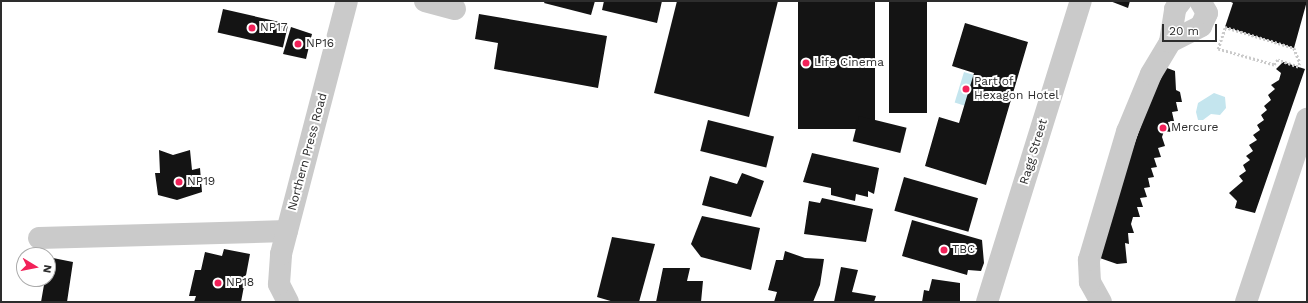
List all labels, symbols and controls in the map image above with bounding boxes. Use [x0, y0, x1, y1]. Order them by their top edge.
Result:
scale bar [1164, 16, 1219, 42]
place label: NP17 [260, 21, 288, 35]
marker: NP17 [247, 23, 257, 33]
text: 20 m [1169, 24, 1199, 38]
place label: NP16 [306, 37, 334, 51]
marker: NP16 [293, 39, 303, 49]
place label: Life Cinema [814, 56, 884, 70]
marker: Life Cinema [801, 58, 811, 68]
place label: Part of Hexagon Hotel [974, 75, 1059, 103]
marker: Part of Hexagon Hotel [961, 84, 971, 94]
street label: Northern Press Road [285, 92, 331, 212]
street label: Ragg Street [1017, 117, 1051, 187]
place label: Mercure [1171, 121, 1219, 135]
marker: Mercure [1158, 123, 1168, 133]
place label: NP19 [187, 175, 215, 189]
marker: NP19 [174, 177, 184, 187]
place label: TBC [952, 243, 975, 257]
marker: TBC [939, 245, 949, 255]
north arrow [16, 247, 56, 287]
text: N [40, 264, 54, 274]
place label: NP18 [226, 276, 254, 290]
marker: NP18 [213, 278, 223, 288]

